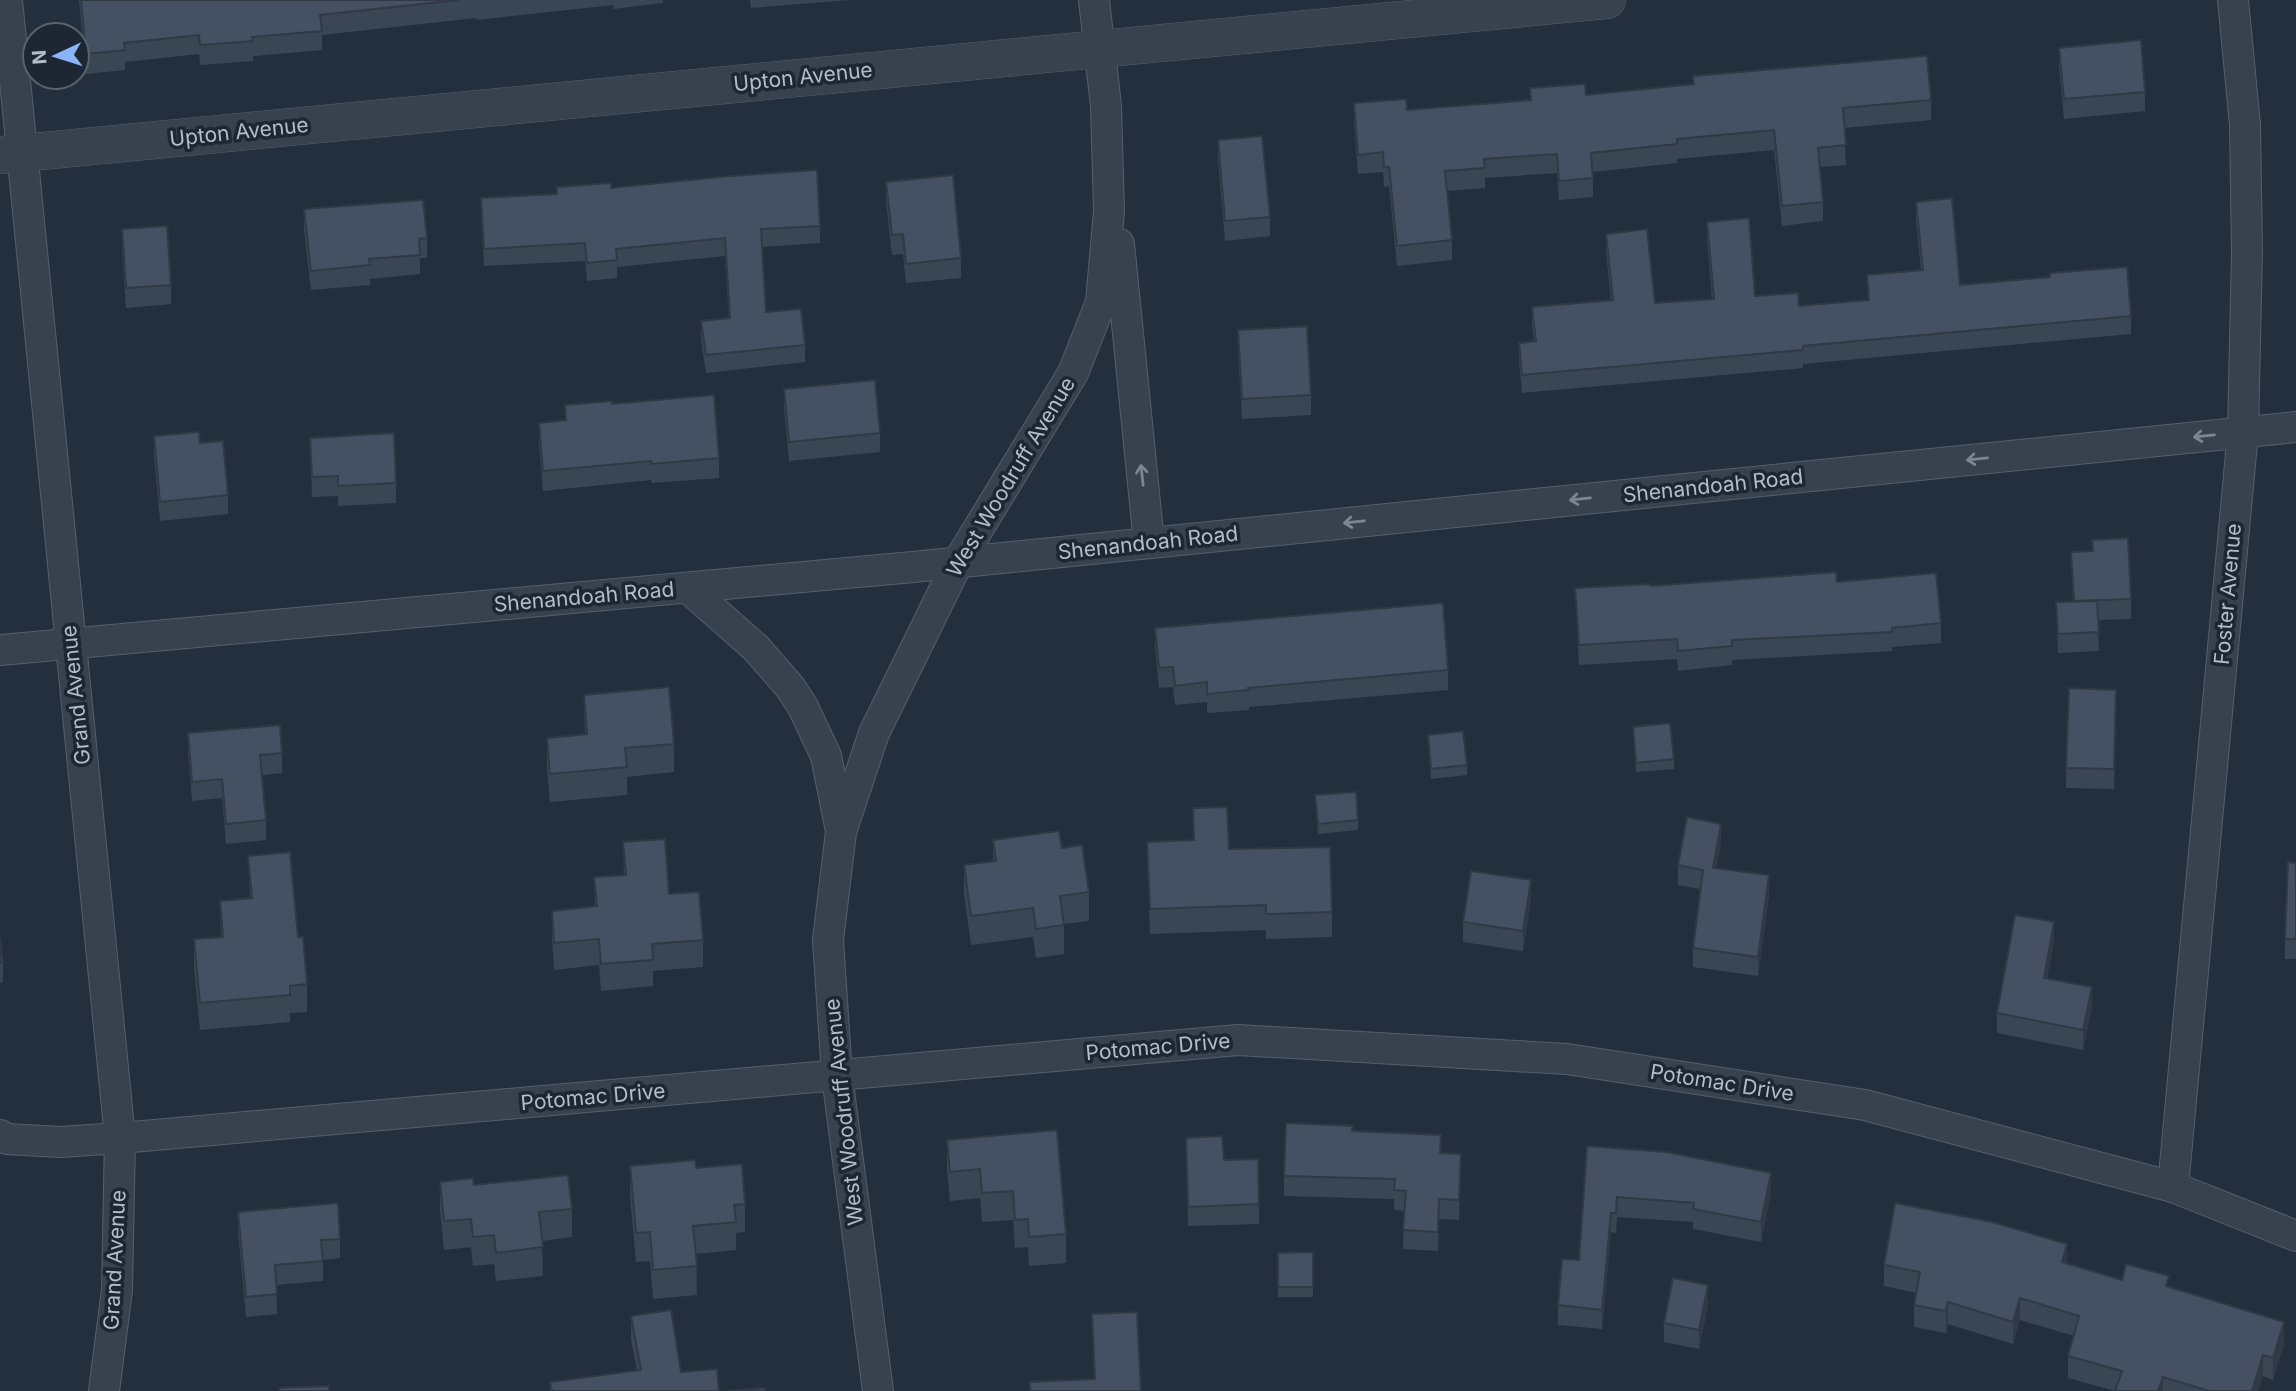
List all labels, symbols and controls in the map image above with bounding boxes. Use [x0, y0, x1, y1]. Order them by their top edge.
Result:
north arrow [21, 21, 91, 91]
text: N [28, 49, 52, 65]
street label: Upton Avenue [732, 57, 874, 96]
street label: Upton Avenue [168, 112, 310, 151]
street label: West Woodruff Avenue [941, 373, 1080, 581]
one-way arrow [2193, 430, 2215, 443]
one-way arrow [1967, 453, 1989, 466]
one-way arrow [1135, 464, 1148, 487]
street label: Shenandoah Road [1622, 464, 1804, 507]
one-way arrow [1570, 493, 1592, 506]
one-way arrow [1343, 516, 1366, 529]
street label: Shenandoah Road [1057, 521, 1239, 564]
street label: Foster Avenue [2209, 522, 2246, 666]
street label: Shenandoah Road [493, 576, 675, 617]
street label: Grand Avenue [56, 624, 95, 766]
street label: West Woodruff Avenue [819, 997, 868, 1227]
street label: Potomac Drive [1084, 1028, 1231, 1065]
street label: Potomac Drive [1648, 1059, 1796, 1106]
street label: Potomac Drive [519, 1078, 666, 1115]
street label: Grand Avenue [98, 1189, 131, 1331]

